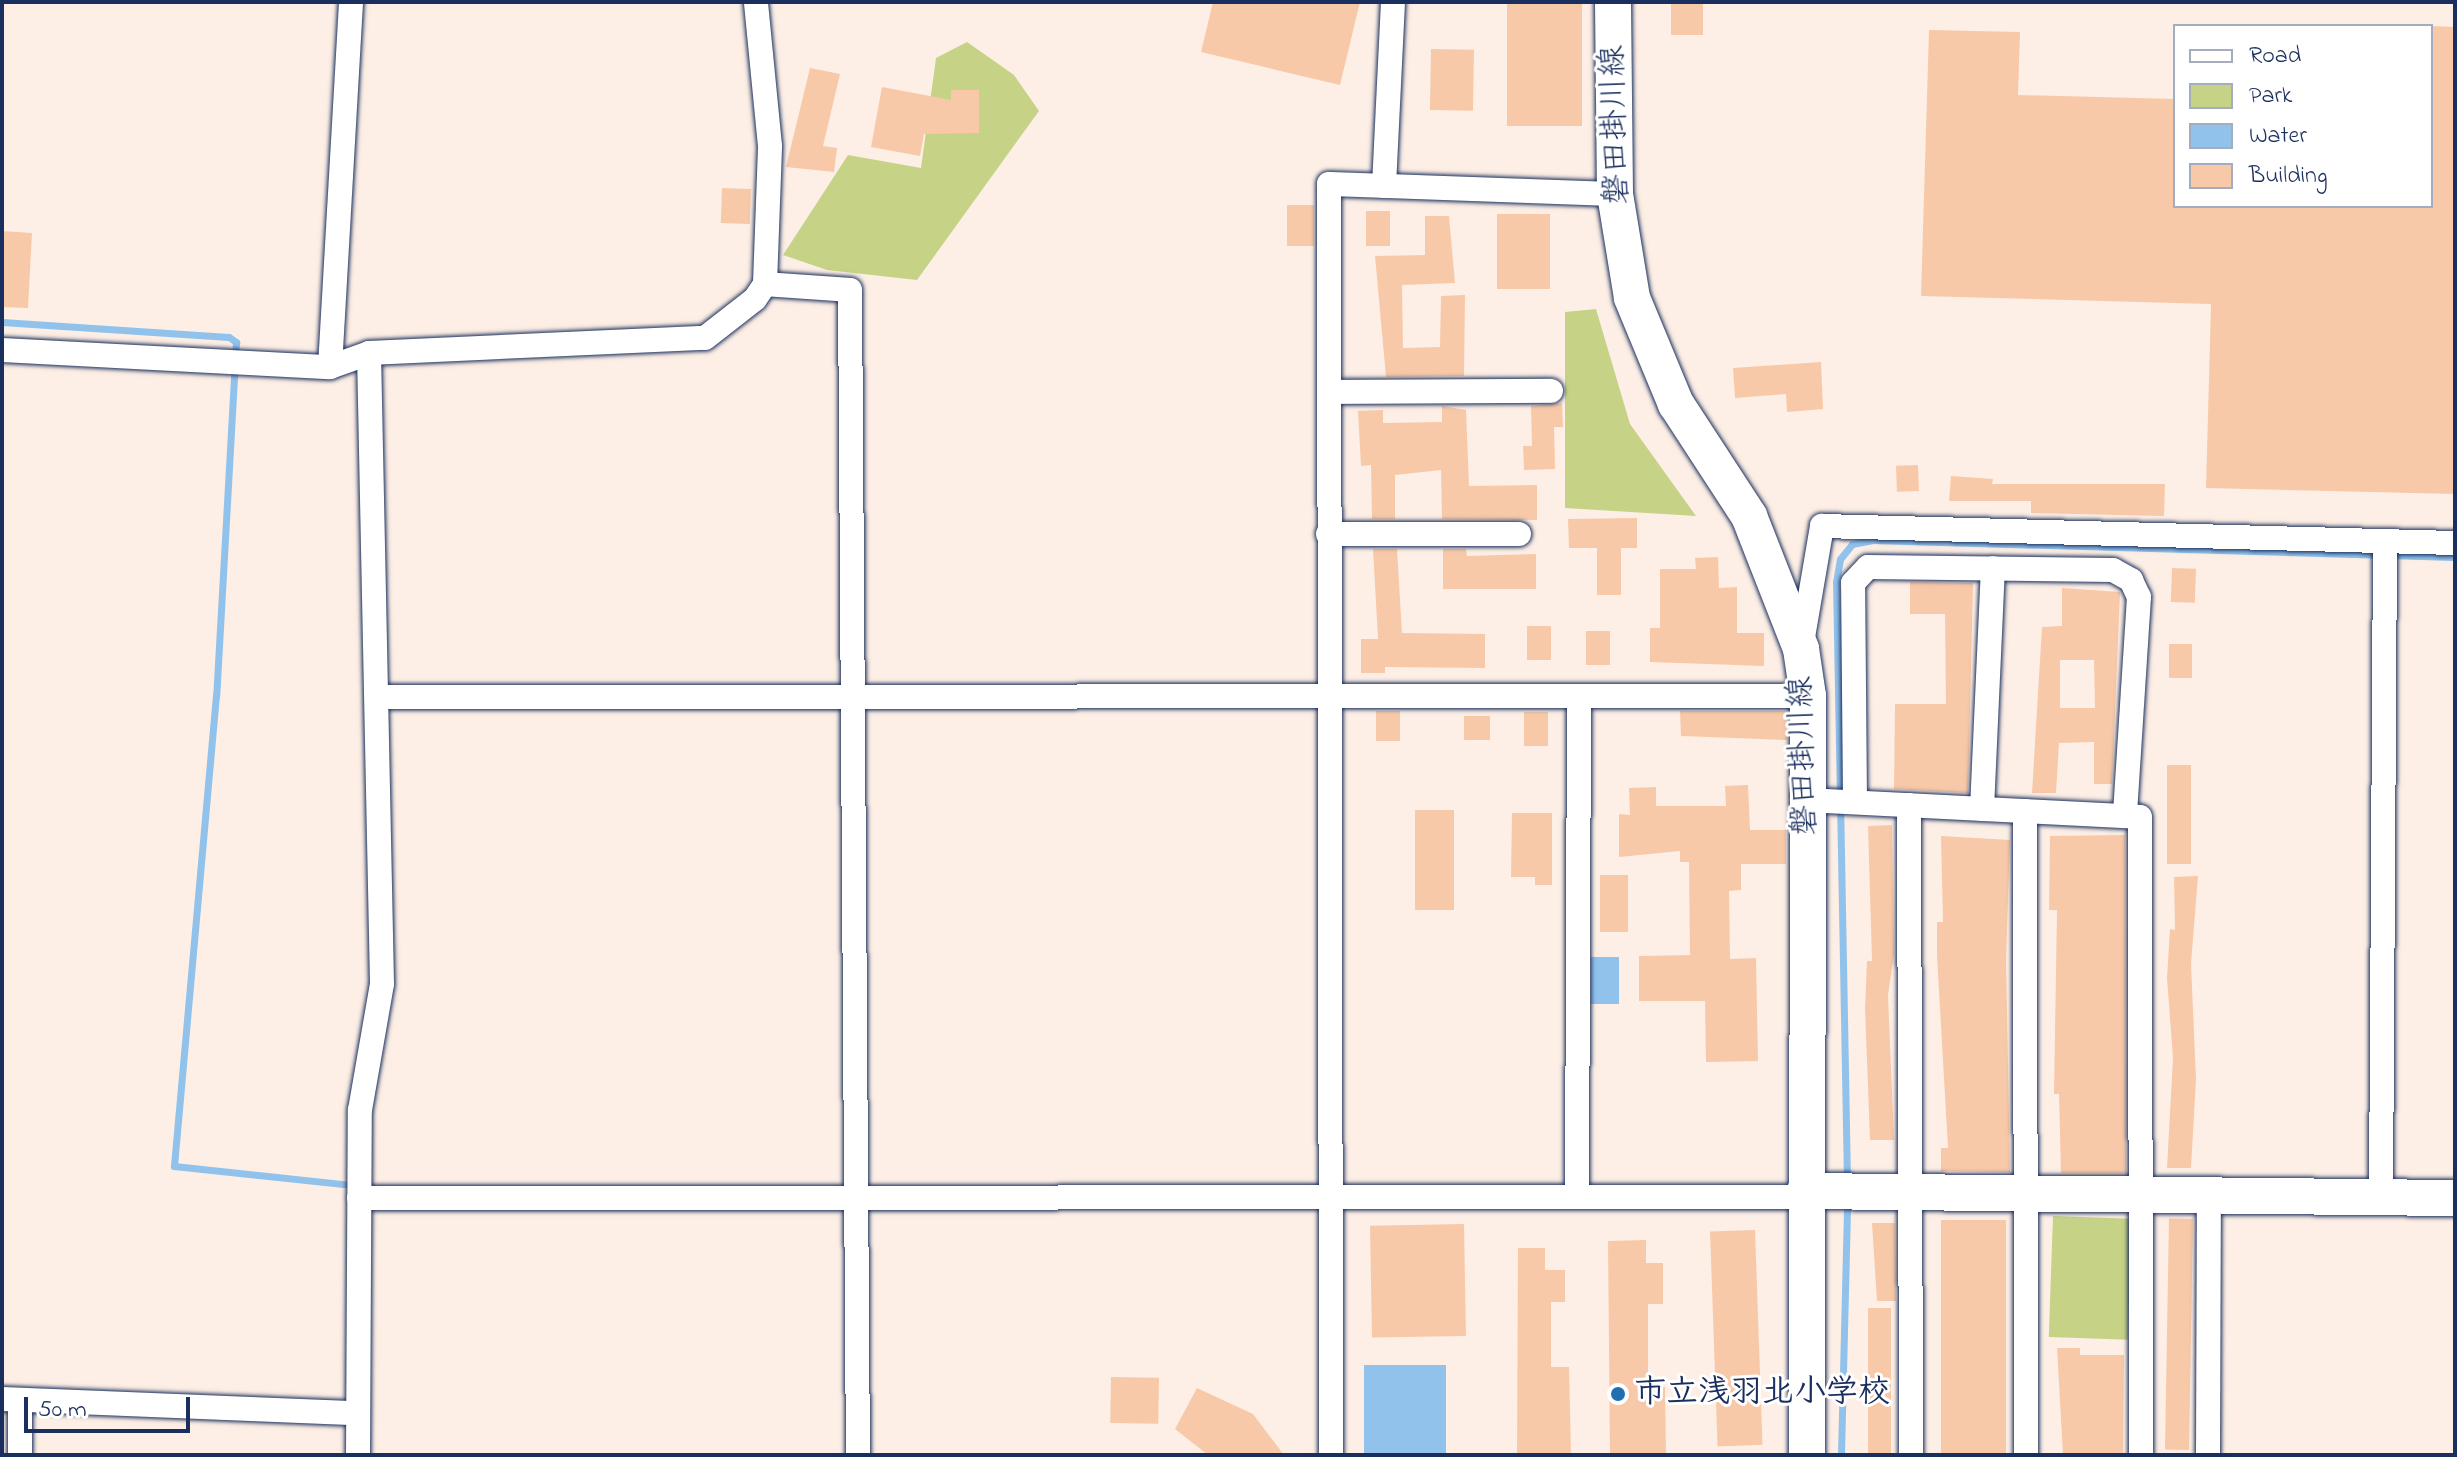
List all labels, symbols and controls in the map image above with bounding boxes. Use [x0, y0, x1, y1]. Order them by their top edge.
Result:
legend [2173, 24, 2433, 208]
text: Road [2249, 39, 2301, 74]
street label: 磐田掛川線 [1595, 44, 1639, 206]
text: Park [2249, 79, 2292, 114]
text: Water [2249, 119, 2307, 154]
text: Building [2249, 159, 2328, 194]
street label: 磐田掛川線 [1783, 675, 1827, 837]
place label: 市立浅羽北小学校 [1634, 1375, 1890, 1413]
scale bar [28, 1381, 194, 1431]
marker: 市立浅羽北小学校 [1609, 1385, 1627, 1403]
text: 50 m [38, 1393, 87, 1428]

